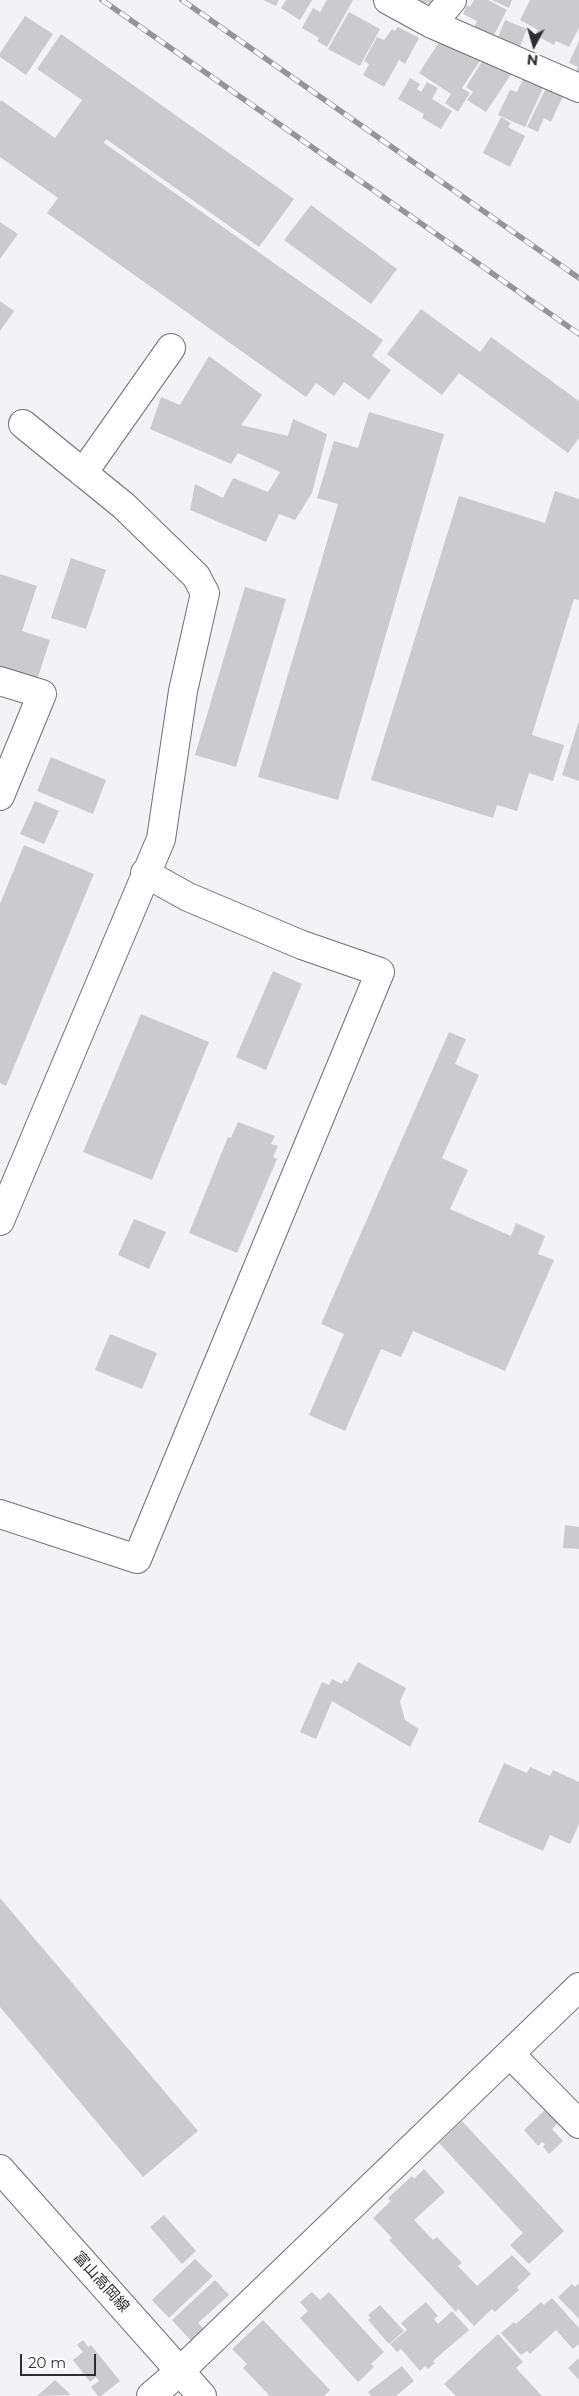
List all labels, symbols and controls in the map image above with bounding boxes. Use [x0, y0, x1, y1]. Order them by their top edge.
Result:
north arrow [509, 20, 559, 70]
text: N [526, 50, 539, 69]
street label: 富山高岡線 [69, 2248, 133, 2316]
scale bar [22, 2344, 99, 2376]
text: 20 m [28, 2353, 66, 2372]

